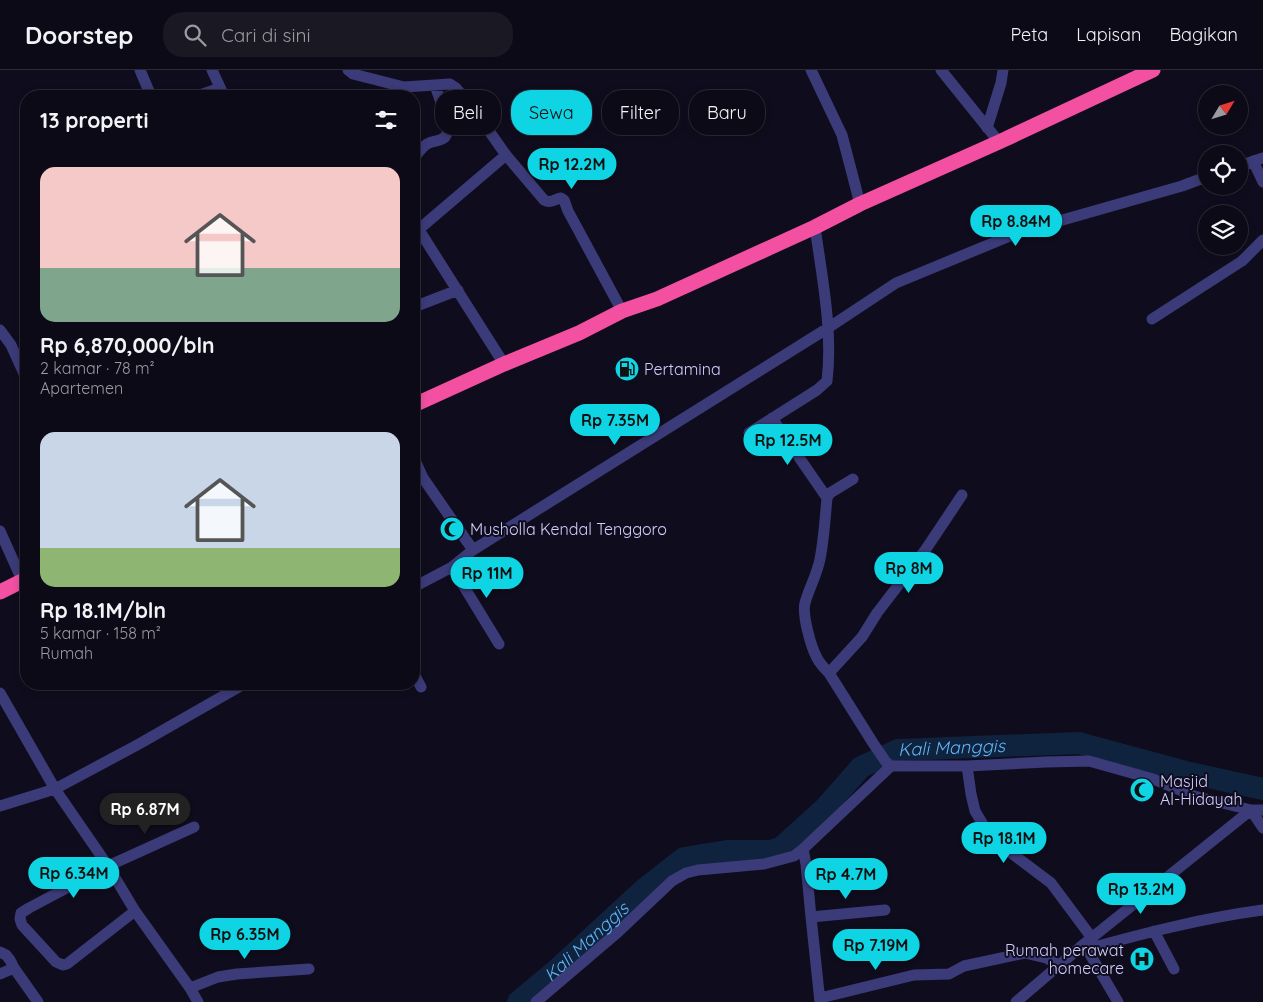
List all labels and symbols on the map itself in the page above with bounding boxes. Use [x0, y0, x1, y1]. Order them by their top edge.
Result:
north arrow [1198, 85, 1248, 135]
pin: Rp 12.2M [520, 148, 624, 190]
pin: Rp 8.84M [964, 204, 1068, 247]
fuel station icon: Pertamina [614, 356, 640, 382]
place label: Pertamina [644, 359, 721, 379]
pin: Rp 7.35M [563, 404, 667, 446]
pin: Rp 12.5M [736, 424, 840, 466]
mosque icon: Musholla Kendal Tenggoro [439, 516, 465, 542]
place label: Musholla Kendal Tenggoro [470, 519, 667, 539]
pin: Rp 8M [874, 552, 944, 594]
pin: Rp 11M [446, 556, 528, 599]
water label: Kali Manggis [898, 734, 1007, 761]
place label: Masjid Al-Hidayah [1160, 771, 1242, 809]
mosque icon: Masjid Al-Hidayah [1129, 777, 1155, 803]
pin: Rp 6.87M [93, 792, 197, 835]
pin: Rp 18.1M [952, 822, 1056, 864]
pin: Rp 6.34M [22, 856, 126, 899]
pin: Rp 4.7M [800, 858, 892, 900]
pin: Rp 13.2M [1089, 872, 1193, 915]
water label: Kali Manggis [539, 896, 634, 986]
pin: Rp 6.35M [193, 918, 297, 960]
pin: Rp 7.19M [824, 928, 928, 971]
place label: Rumah perawat homecare [1005, 940, 1124, 978]
hospital icon: Rumah perawat homecare [1129, 946, 1155, 972]

